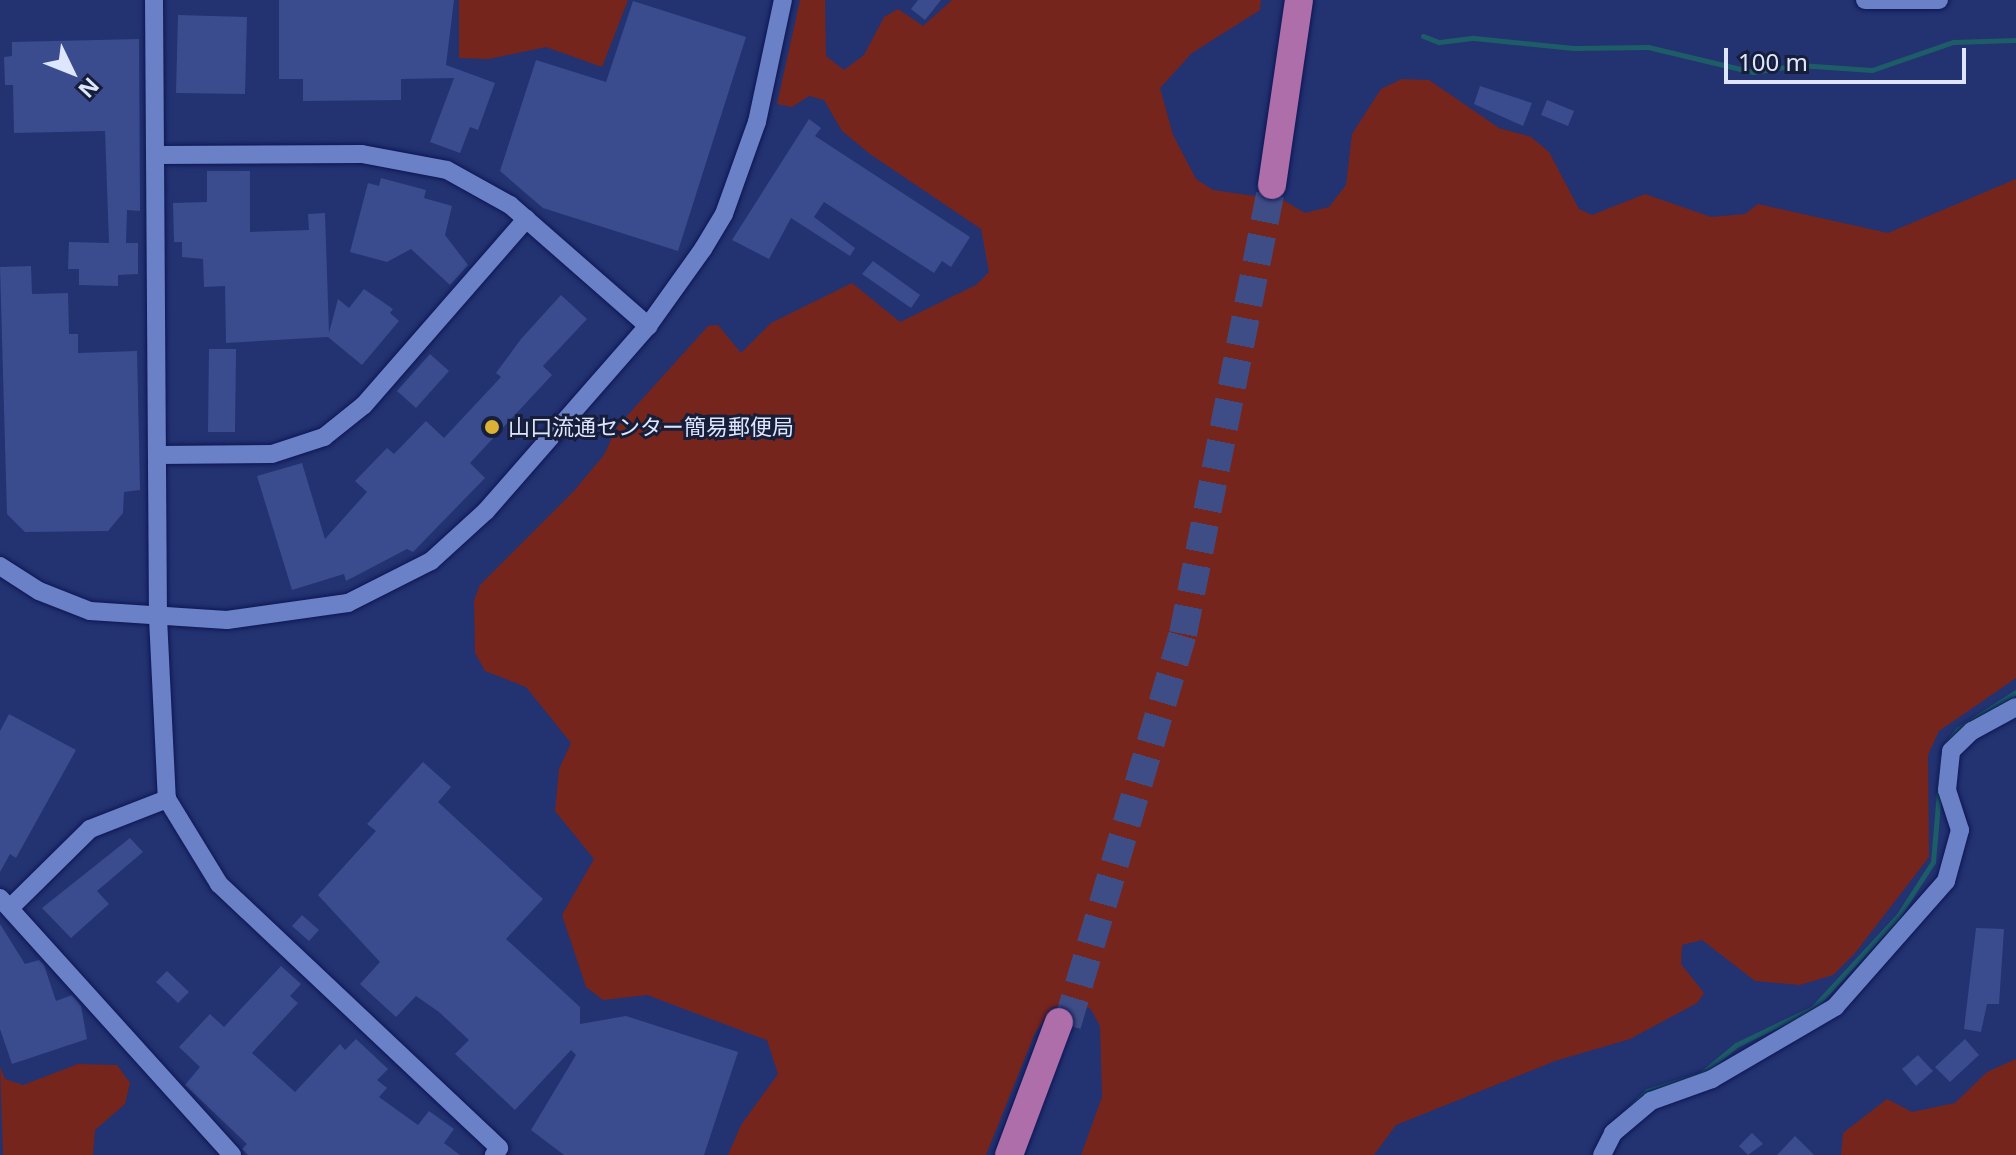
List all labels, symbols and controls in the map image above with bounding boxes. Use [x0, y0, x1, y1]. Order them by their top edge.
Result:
north arrow [32, 32, 112, 112]
scale bar [1728, 32, 1970, 82]
text: 100 m [1738, 45, 1808, 78]
text: N [72, 72, 107, 105]
place label: 山口流通センター簡易郵便局 [508, 414, 794, 440]
marker: 山口流通センター簡易郵便局 [483, 418, 501, 436]

